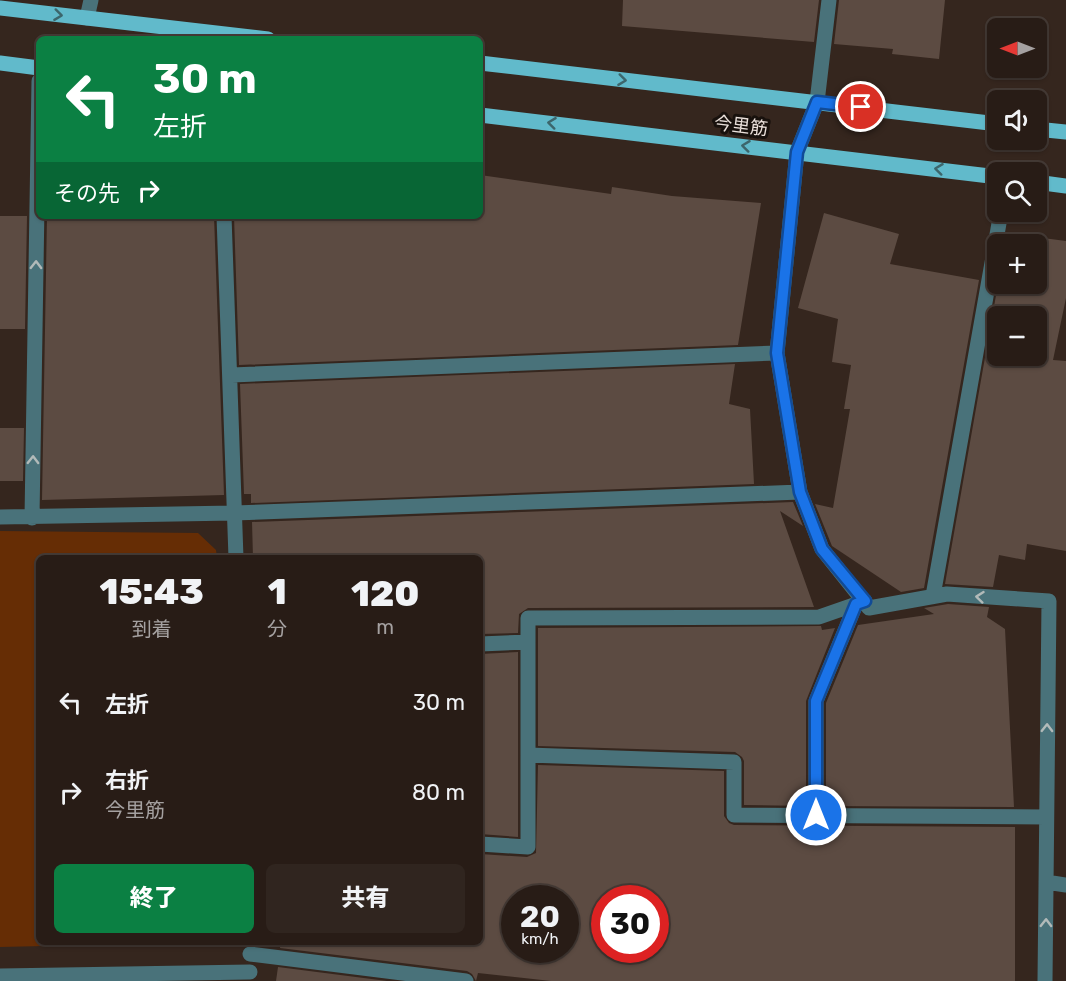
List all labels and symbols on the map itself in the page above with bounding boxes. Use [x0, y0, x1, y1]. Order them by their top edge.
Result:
one-way arrow [54, 8, 63, 21]
north arrow [987, 18, 1047, 78]
one-way arrow [617, 73, 626, 85]
pin [835, 81, 886, 132]
street label: 今里筋 [713, 112, 769, 140]
one-way arrow [548, 117, 557, 130]
one-way arrow [741, 140, 750, 152]
one-way arrow [935, 164, 944, 176]
one-way arrow [30, 260, 42, 269]
one-way arrow [27, 455, 39, 464]
one-way arrow [976, 591, 985, 604]
one-way arrow [1041, 723, 1053, 732]
position arrow [784, 783, 848, 847]
speed limit sign: 30 [591, 885, 669, 963]
one-way arrow [1040, 918, 1052, 927]

